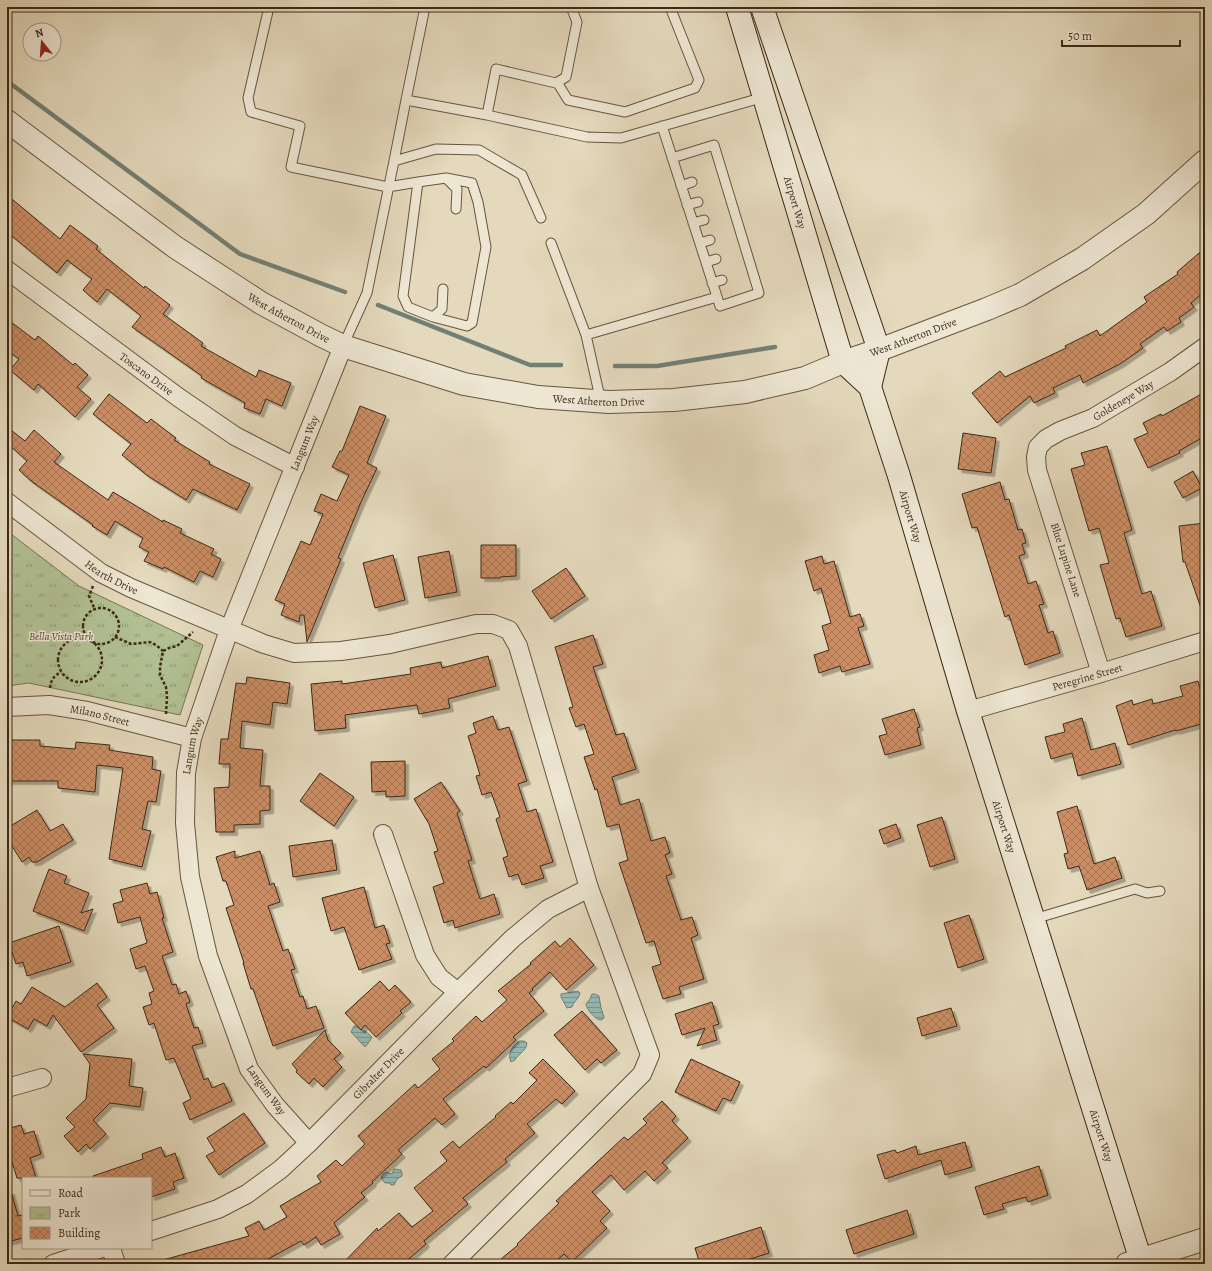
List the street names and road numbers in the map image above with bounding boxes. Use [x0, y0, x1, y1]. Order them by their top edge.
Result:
street label: Airport Way [780, 173, 810, 231]
street label: West Atherton Drive [244, 288, 332, 346]
street label: West Atherton Drive [867, 314, 959, 360]
street label: Toscano Drive [117, 349, 177, 399]
street label: Goldeneye Way [1090, 376, 1156, 424]
street label: West Atherton Drive [551, 390, 645, 410]
street label: Langum Way [286, 413, 322, 473]
street label: Airport Way [896, 487, 926, 545]
street label: Blue Lupine Lane [1047, 521, 1085, 599]
street label: Hearth Drive [82, 556, 140, 598]
street label: Peregrine Street [1050, 659, 1125, 694]
street label: Milano Street [69, 701, 132, 729]
street label: Langum Way [178, 715, 206, 776]
street label: Airport Way [989, 798, 1020, 855]
street label: Gibralter Drive [349, 1044, 407, 1102]
street label: Langum Way [243, 1062, 289, 1118]
street label: Airport Way [1086, 1107, 1117, 1164]

